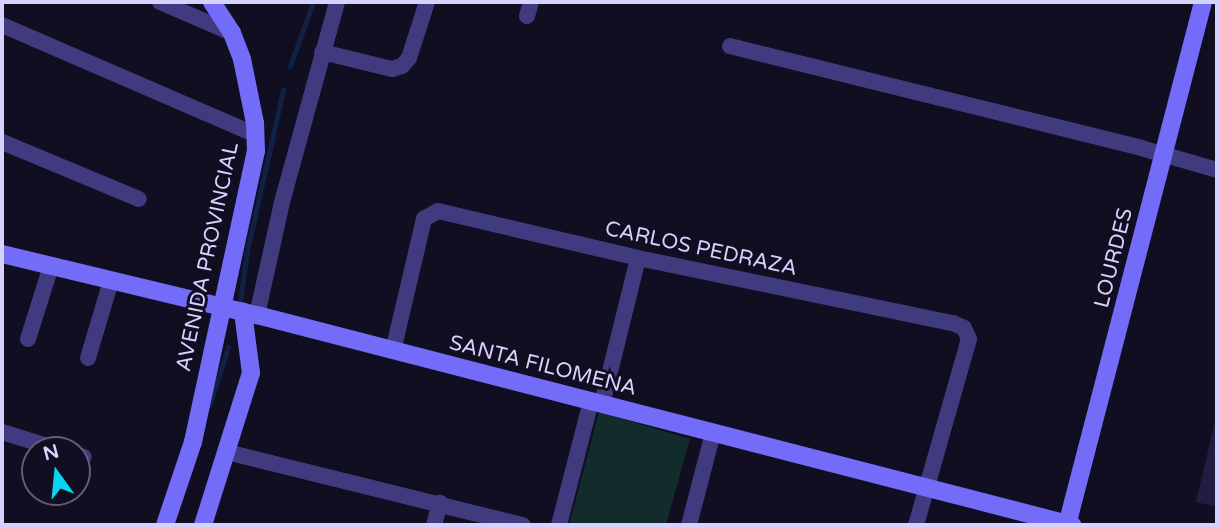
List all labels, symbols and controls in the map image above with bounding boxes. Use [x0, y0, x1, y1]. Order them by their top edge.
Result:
street label: AVENIDA PROVINCIAL [171, 140, 245, 374]
street label: LOURDES [1089, 205, 1139, 311]
street label: CARLOS PEDRAZA [603, 216, 799, 282]
street label: SANTA FILOMENA [447, 331, 639, 401]
north arrow [21, 436, 91, 506]
text: N [41, 440, 61, 465]

